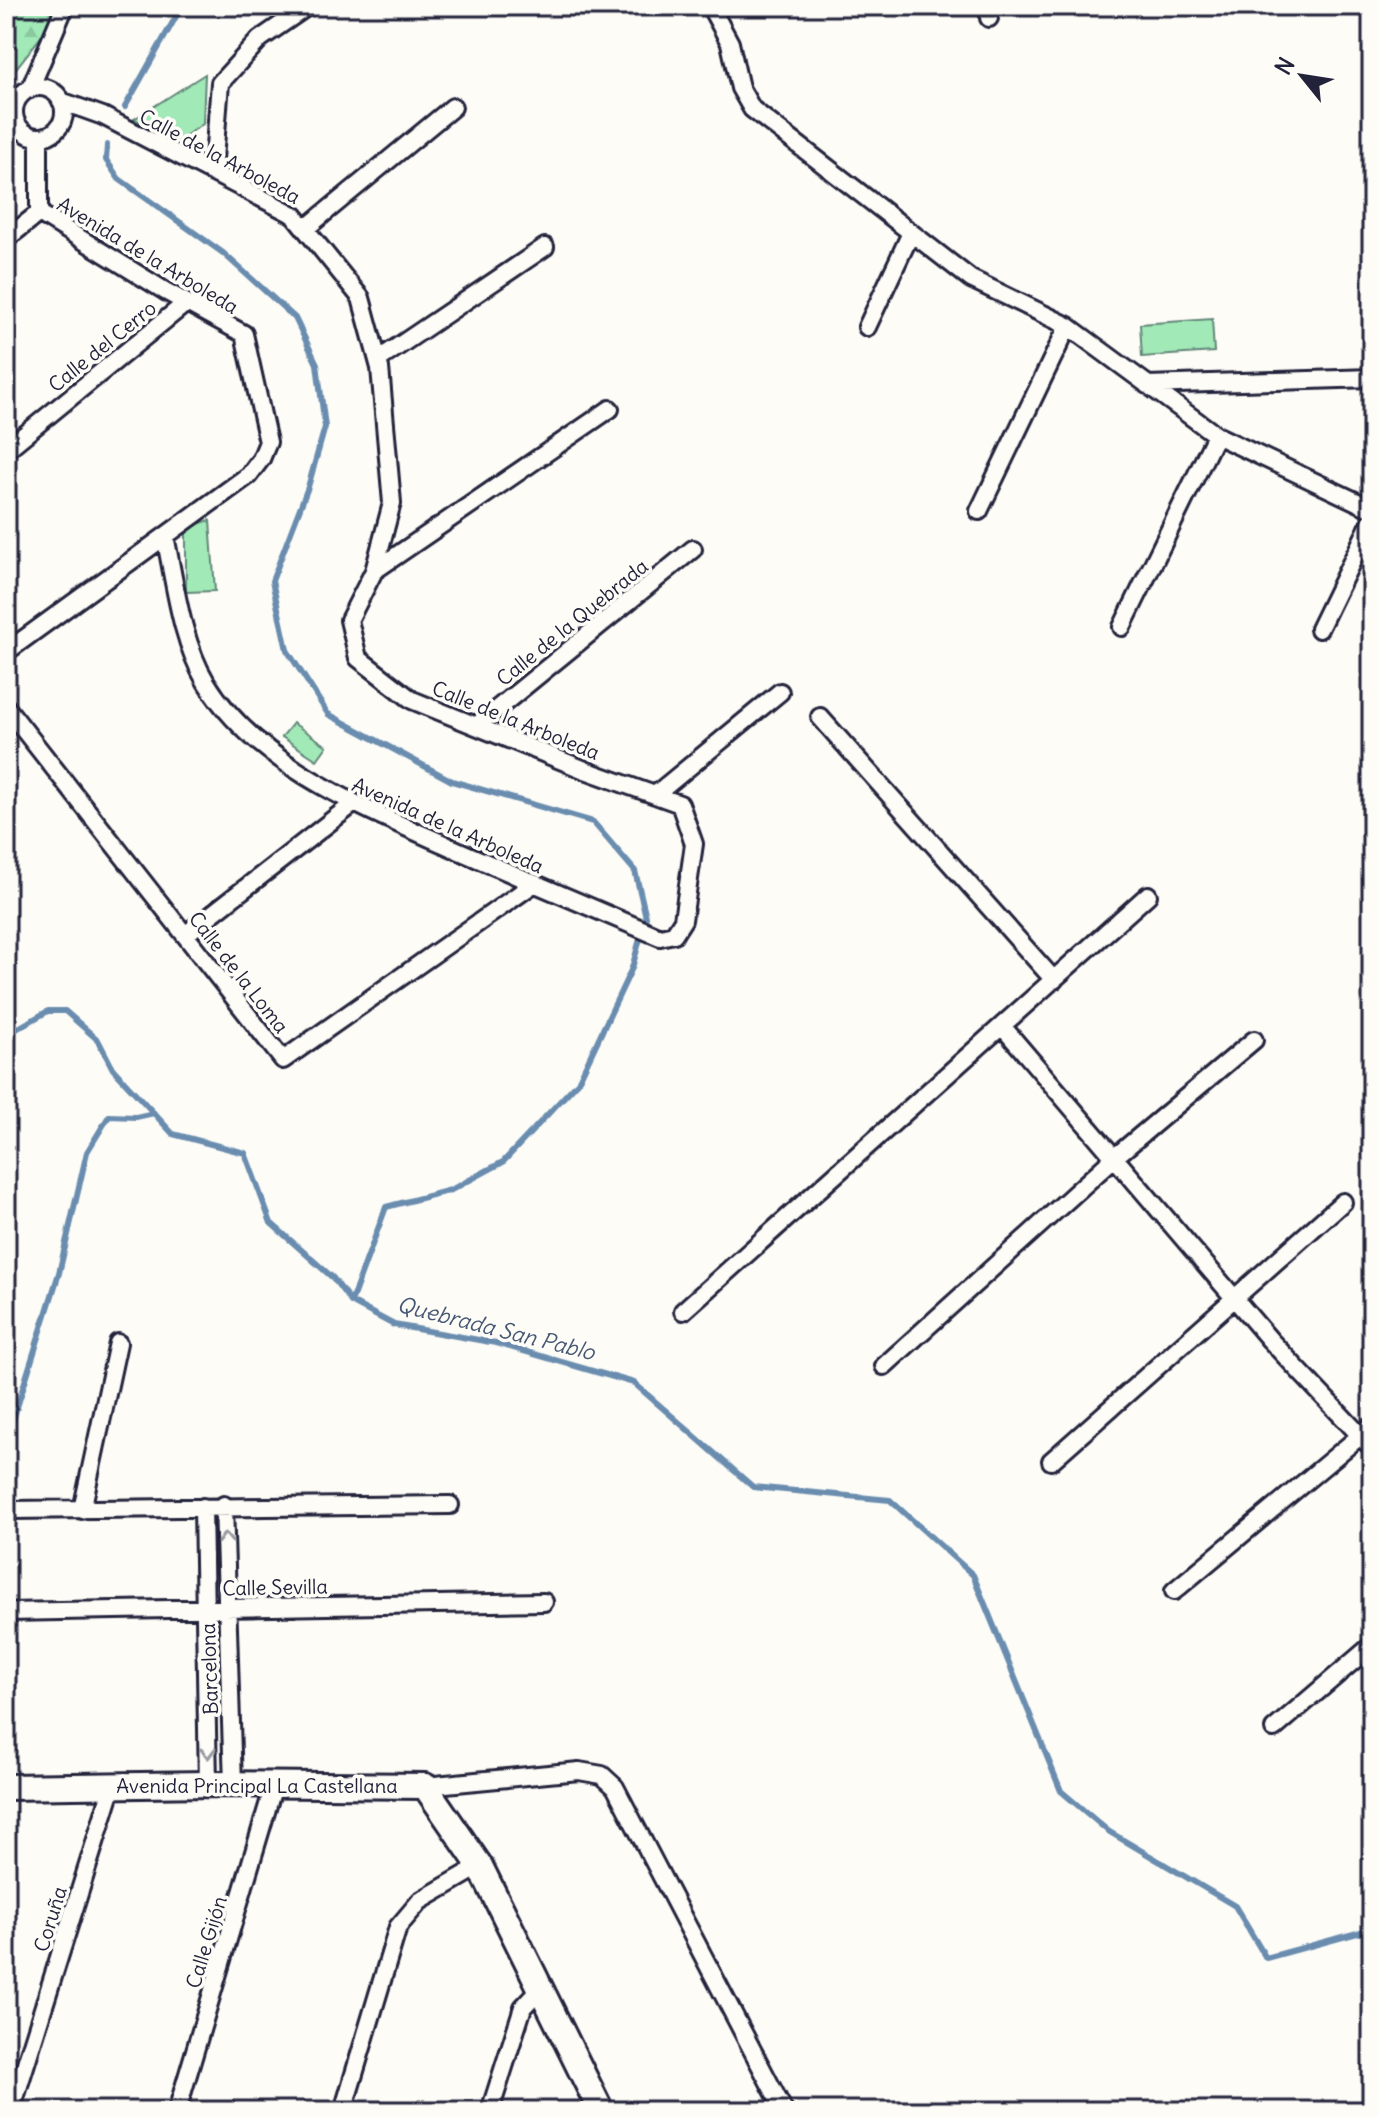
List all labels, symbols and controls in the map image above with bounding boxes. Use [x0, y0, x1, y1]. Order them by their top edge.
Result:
north arrow [1262, 36, 1342, 116]
text: N [1269, 52, 1301, 80]
street label: Calle de la Arboleda [135, 103, 305, 209]
street label: Avenida de la Arboleda [53, 191, 243, 319]
street label: Calle del Cerro [43, 295, 161, 397]
street label: Calle de la Quebrada [491, 553, 653, 691]
street label: Calle de la Arboleda [429, 675, 603, 765]
street label: Avenida de la Arboleda [348, 772, 548, 878]
street label: Calle de la Loma [184, 906, 294, 1038]
water label: Quebrada San Pablo [394, 1290, 599, 1367]
one-way arrow [217, 1531, 234, 1544]
street label: Calle Sevilla [222, 1574, 328, 1600]
street label: Barcelona [195, 1623, 223, 1715]
one-way arrow [199, 1747, 216, 1760]
street label: Avenida Principal La Castellana [116, 1773, 398, 1798]
street label: Coruña [28, 1883, 72, 1955]
street label: Calle Gijón [180, 1893, 232, 1991]

